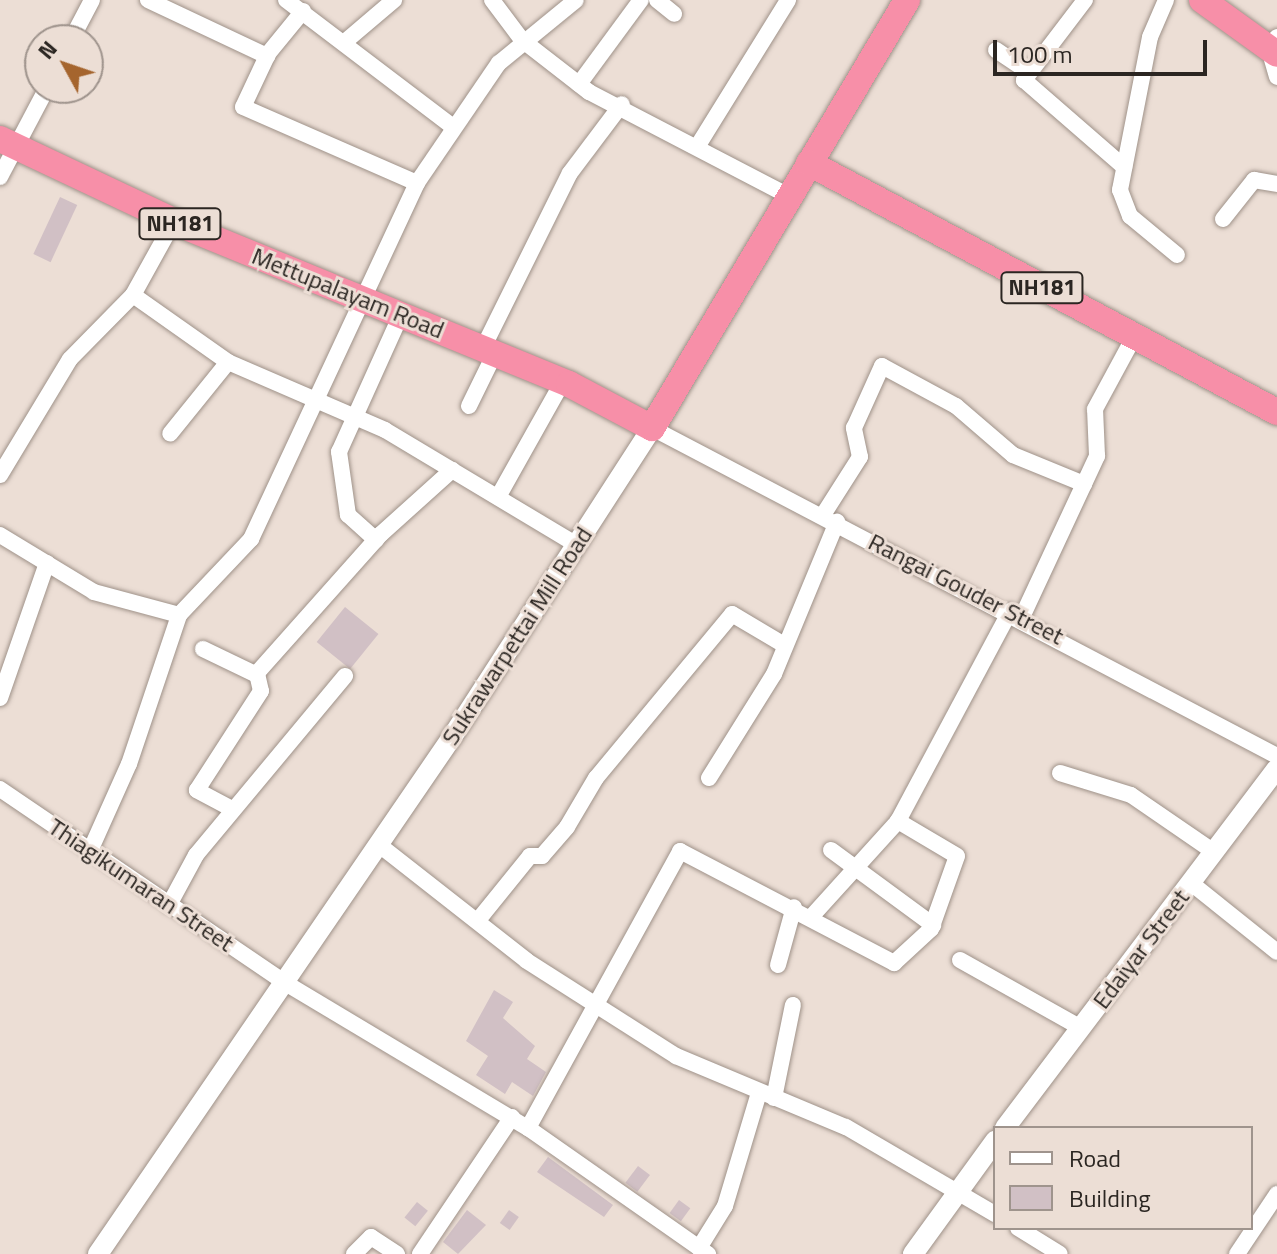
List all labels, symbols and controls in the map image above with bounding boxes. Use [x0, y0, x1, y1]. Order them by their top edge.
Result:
north arrow [24, 24, 104, 104]
scale bar [997, 24, 1211, 74]
text: N [29, 33, 65, 67]
text: 100 m [1007, 36, 1073, 72]
road number: NH181 [138, 206, 222, 242]
street label: Mettupalayam Road [248, 241, 448, 345]
road number: NH181 [1000, 270, 1084, 306]
street label: Sukrawarpettai Mill Road [436, 522, 598, 750]
street label: Rangai Gouder Street [864, 527, 1068, 651]
street label: Thiagikumaran Street [43, 812, 239, 958]
street label: Edaiyar Street [1087, 884, 1195, 1014]
legend [993, 1126, 1253, 1230]
text: Road [1069, 1140, 1121, 1176]
text: Building [1069, 1180, 1151, 1216]

